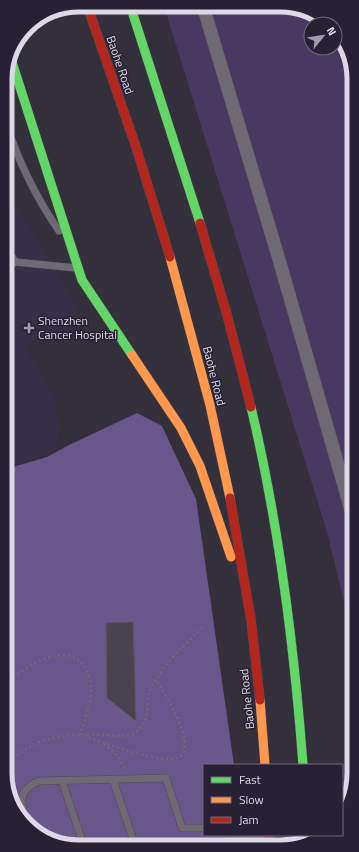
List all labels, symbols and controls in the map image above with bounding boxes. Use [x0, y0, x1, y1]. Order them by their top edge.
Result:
north arrow [303, 16, 343, 56]
text: N [323, 24, 340, 38]
street label: Baohe Road [102, 33, 139, 97]
place label: Shenzhen Cancer Hospital [38, 311, 117, 344]
marker: Shenzhen Cancer Hospital [23, 322, 35, 334]
street label: Baohe Road [198, 344, 231, 408]
street label: Baohe Road [234, 668, 259, 730]
legend [203, 764, 343, 836]
text: Fast [239, 770, 262, 789]
text: Slow [239, 790, 264, 809]
text: Jam [239, 810, 259, 829]

